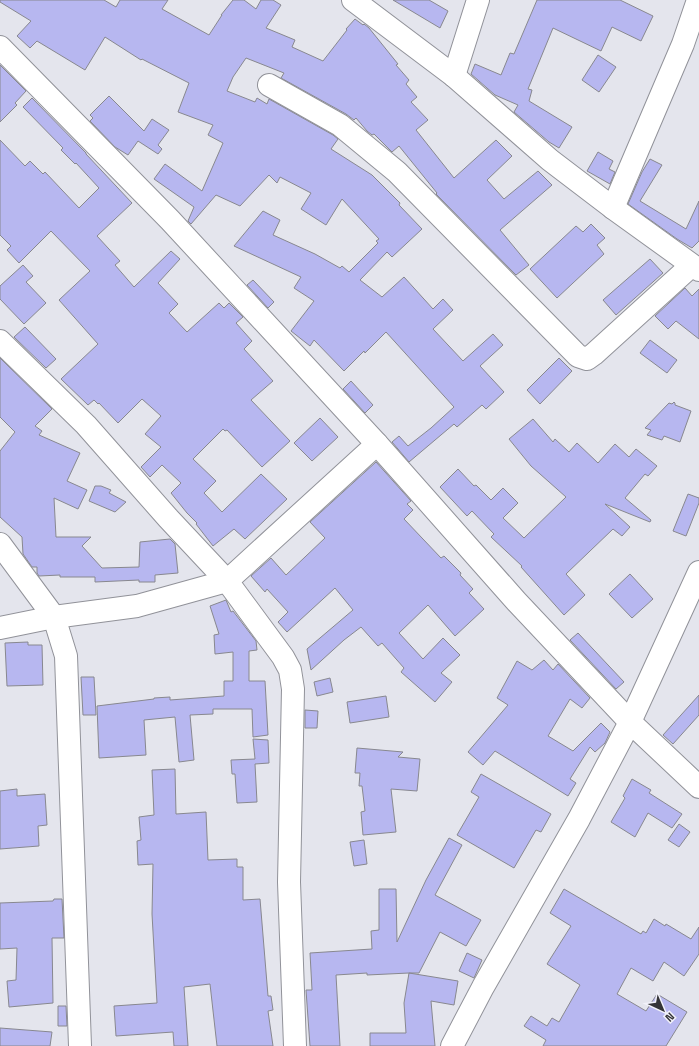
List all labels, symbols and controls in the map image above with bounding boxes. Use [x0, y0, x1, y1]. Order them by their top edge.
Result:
north arrow [643, 990, 683, 1030]
text: N [662, 1010, 677, 1025]

